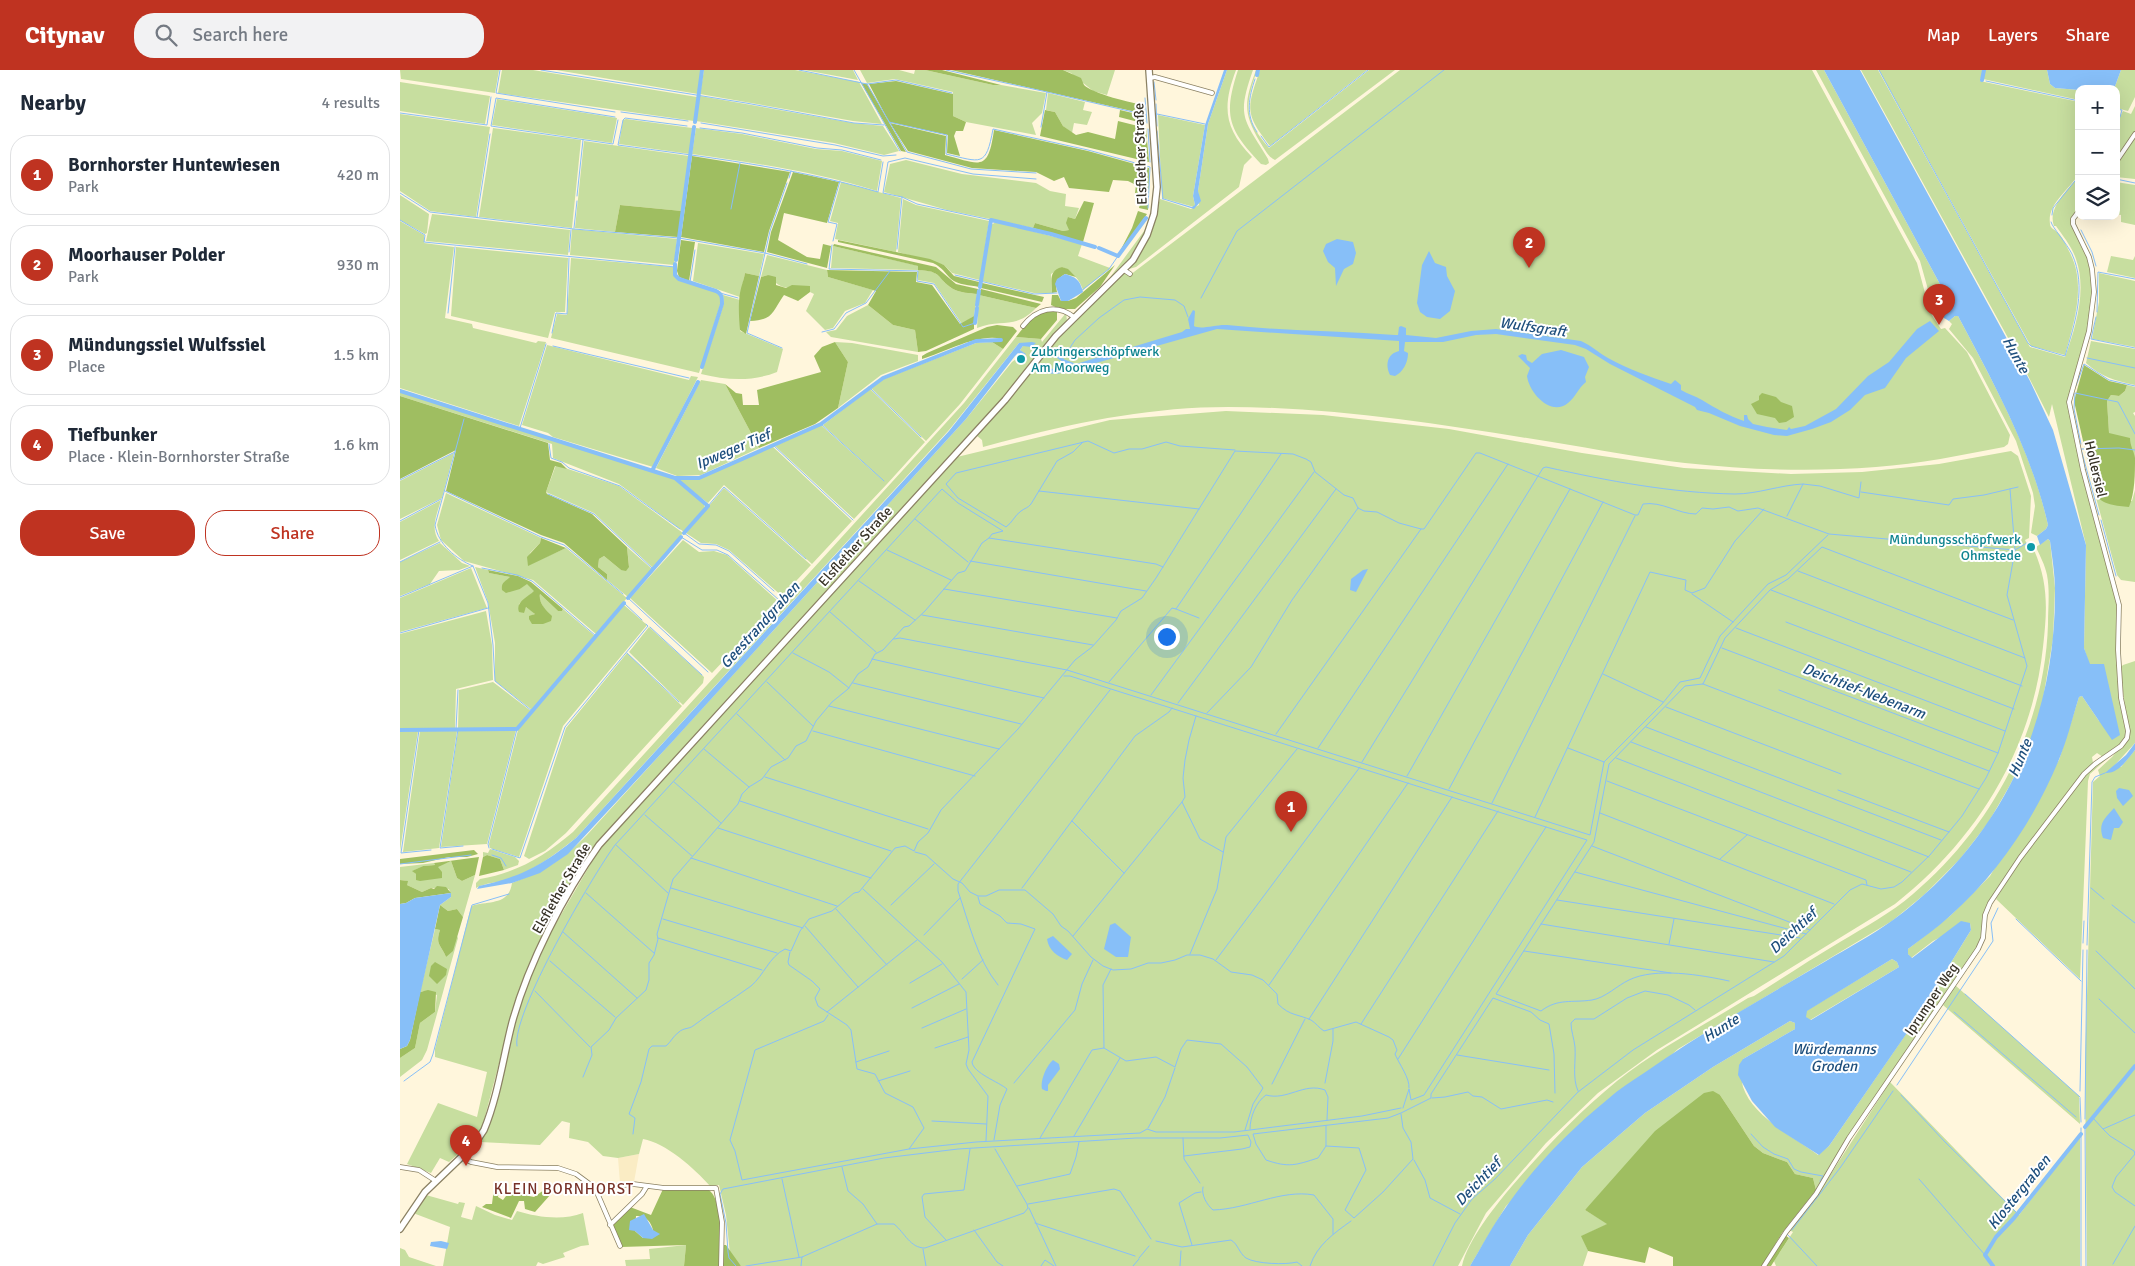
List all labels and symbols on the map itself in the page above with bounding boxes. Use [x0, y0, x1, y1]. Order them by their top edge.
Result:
street label: Elsflether Straße [1130, 103, 1151, 205]
pin: 2 [1513, 227, 1545, 268]
pin: 3 [1923, 284, 1955, 325]
water label: Wulfsgraft [1499, 313, 1570, 341]
water label: Hunte [1999, 334, 2034, 378]
place label: Zubringerschöpfwerk Am Moorweg [1031, 343, 1159, 376]
marker: Zubringerschöpfwerk Am Moorweg [1015, 353, 1027, 365]
water label: Ipweger Tief [693, 424, 776, 473]
street label: Hollersiel [2081, 439, 2110, 499]
street label: Elsflether Straße [815, 503, 896, 590]
place label: Mündungsschöpfwerk Ohmstede [1889, 531, 2021, 564]
marker: Mündungsschöpfwerk Ohmstede [2025, 541, 2037, 553]
water label: Geestrandgraben [716, 577, 804, 672]
your location [1154, 624, 1180, 650]
water label: Deichtief-Nebenarm [1800, 659, 1929, 723]
water label: Hunte [2004, 735, 2037, 780]
pin: 1 [1275, 791, 1307, 832]
street label: Elsflether Straße [529, 840, 594, 937]
water label: Deichtief [1765, 902, 1823, 958]
street label: Iprumper Weg [1901, 960, 1962, 1039]
water label: Hunte [1700, 1009, 1744, 1046]
water label: Würdemanns Groden [1792, 1040, 1877, 1075]
pin: 4 [450, 1125, 482, 1166]
water label: Klostergraben [1984, 1151, 2055, 1233]
water label: Deichtief [1451, 1152, 1508, 1209]
district label: KLEIN BORNHORST [494, 1180, 634, 1198]

